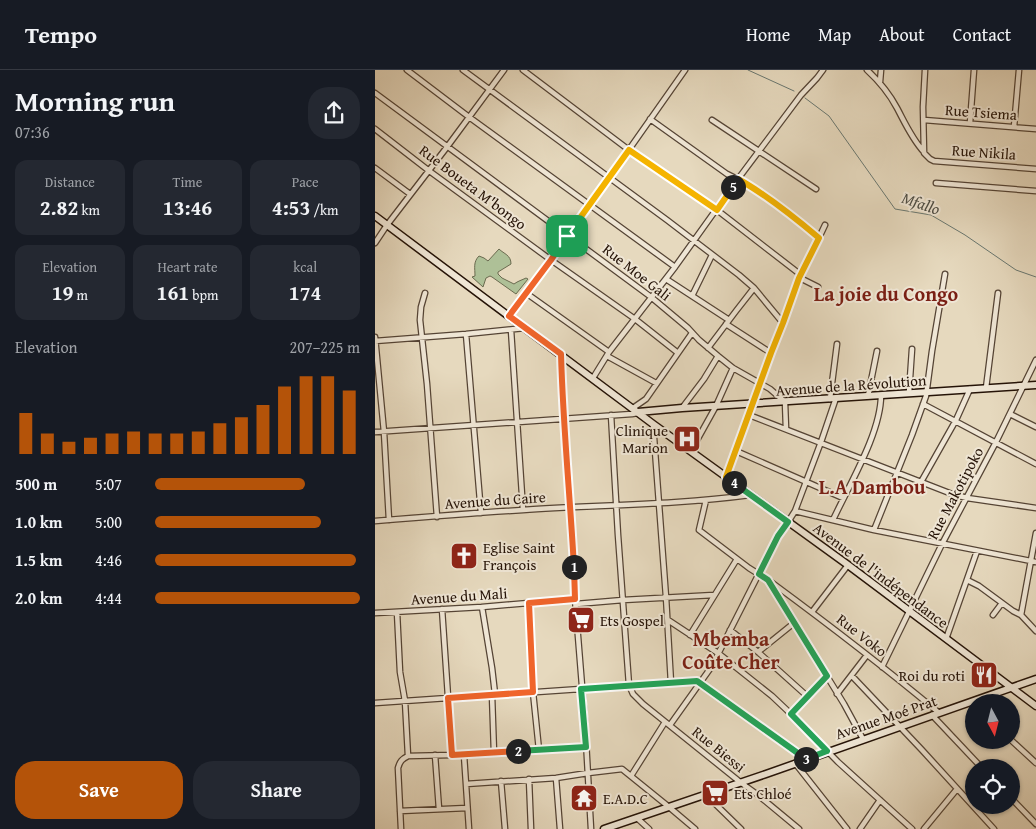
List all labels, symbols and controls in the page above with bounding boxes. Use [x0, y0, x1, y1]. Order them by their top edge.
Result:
text: Tempo [25, 17, 97, 52]
text: Home [746, 21, 790, 48]
text: Map [818, 21, 851, 48]
text: About [879, 21, 925, 48]
text: Contact [953, 21, 1011, 48]
text: Morning run [15, 80, 175, 121]
button: share [308, 87, 360, 139]
street label: Rue Tsiema [944, 99, 1018, 125]
text: 07:36 [15, 120, 50, 144]
street label: Rue Nikila [951, 139, 1017, 165]
street label: Rue Boueta M'bongo [415, 140, 531, 234]
text: Distance [45, 172, 95, 192]
text: Time [173, 172, 202, 192]
text: Pace [292, 172, 319, 192]
pin: 5 [721, 174, 745, 200]
text: 5 [730, 177, 737, 197]
water label: Mfallo [899, 185, 943, 221]
text: 2.82 [40, 192, 78, 223]
text: 13:46 [163, 192, 212, 223]
text: 4:53 [272, 192, 310, 223]
text: km [78, 200, 100, 220]
text: /km [310, 200, 339, 220]
pin [546, 215, 588, 257]
icon: arrive [553, 222, 581, 250]
street label: Rue Moe Gali [598, 239, 676, 305]
text: Elevation [42, 257, 97, 277]
text: Heart rate [157, 257, 218, 277]
text: kcal [293, 257, 317, 277]
text: 19 [52, 277, 73, 308]
text: 161 [157, 277, 189, 308]
text: 174 [289, 277, 321, 308]
district label: La joie du Congo [814, 279, 959, 308]
text: m [73, 285, 88, 305]
text: bpm [189, 285, 218, 305]
text: Elevation [15, 335, 78, 359]
text: 207–225 m [290, 335, 360, 359]
street label: Avenue de la Révolution [775, 369, 927, 401]
place label: Clinique Marion [616, 420, 669, 458]
hospital icon: Clinique Marion [672, 424, 702, 454]
street label: Rue Makotipoko [922, 443, 988, 543]
pin: 4 [721, 470, 747, 496]
text: 500 m [15, 472, 57, 496]
text: 5:07 [95, 472, 122, 496]
district label: L.A Dambou [819, 472, 926, 501]
text: 4 [731, 473, 738, 493]
street label: Avenue du Caire [444, 486, 546, 514]
text: 1.0 km [15, 510, 62, 534]
text: 5:00 [95, 510, 122, 534]
street label: Avenue de l'indépendance [809, 517, 953, 633]
place label: Eglise Saint François [483, 537, 556, 575]
church icon: Eglise Saint François [449, 541, 479, 571]
text: 1.5 km [15, 548, 62, 572]
text: 4:46 [95, 548, 122, 572]
pin: 1 [561, 554, 587, 580]
text: 1 [571, 557, 578, 577]
street label: Avenue du Mali [410, 582, 508, 610]
text: 2.0 km [15, 586, 62, 610]
text: 4:44 [95, 586, 122, 610]
supermarket icon: Ets Gospel [566, 605, 596, 635]
street label: Rue Voko [832, 609, 892, 662]
place label: Ets Gospel [600, 610, 664, 631]
district label: Mbemba Coûte Cher [682, 624, 780, 676]
restaurant icon: Roi du roti [969, 660, 999, 690]
place label: Roi du roti [899, 665, 965, 686]
street label: Avenue Moé Prat [832, 690, 940, 744]
north arrow [965, 694, 1020, 749]
map controls [965, 694, 1020, 814]
street label: Rue Biessi [688, 721, 750, 777]
pin: 2 [505, 738, 531, 764]
text: 2 [515, 741, 522, 761]
pin: 3 [793, 746, 819, 772]
text: 3 [803, 749, 810, 769]
button: locate [965, 759, 1020, 814]
button: Save [15, 761, 183, 819]
button: Share [193, 761, 360, 819]
supermarket icon: Ets Chloé [700, 778, 730, 808]
temple icon: E.A.D.C [569, 783, 599, 813]
place label: Ets Chloé [734, 783, 792, 804]
place label: E.A.D.C [603, 788, 648, 809]

